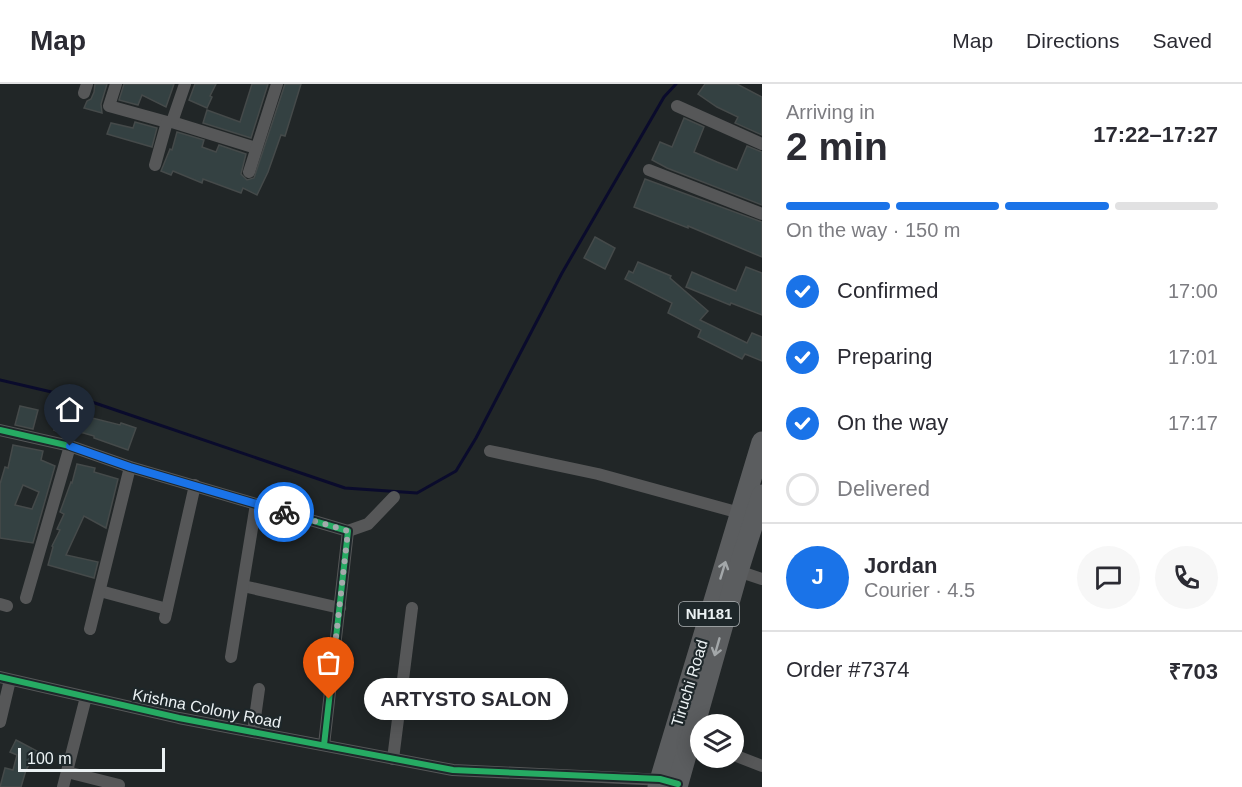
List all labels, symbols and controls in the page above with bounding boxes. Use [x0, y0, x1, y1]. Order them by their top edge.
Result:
text: Map [30, 25, 86, 56]
text: Map [952, 29, 993, 52]
text: Directions [1026, 29, 1119, 52]
text: Saved [1152, 29, 1212, 52]
text: Arriving in [786, 101, 875, 123]
text: 17:22–17:27 [1093, 122, 1218, 147]
text: 2 min [786, 125, 888, 168]
text: On the way · 150 m [786, 219, 961, 241]
icon: check [786, 275, 819, 308]
text: Confirmed [837, 278, 938, 303]
text: 17:00 [1168, 280, 1218, 302]
icon: check [786, 341, 819, 374]
text: Preparing [837, 344, 932, 369]
text: 17:01 [1168, 346, 1218, 368]
pin [44, 384, 95, 446]
icon: home [53, 393, 86, 426]
icon: check [786, 407, 819, 440]
text: On the way [837, 410, 948, 435]
text: 17:17 [1168, 412, 1218, 434]
text: Delivered [837, 476, 930, 501]
courier [254, 482, 314, 542]
icon: bike [268, 496, 301, 529]
button: chat [1077, 546, 1140, 609]
button: phone [1155, 546, 1218, 609]
text: Jordan [864, 553, 937, 578]
one-way arrow [718, 561, 729, 580]
text: J [811, 564, 824, 589]
text: Courier · 4.5 [864, 579, 975, 601]
road number: NH181 [679, 602, 739, 626]
pin [303, 637, 354, 699]
one-way arrow [711, 637, 722, 656]
street label: Tiruchi Road [668, 638, 711, 729]
icon: bag [312, 646, 345, 679]
text: Order #7374 [786, 657, 910, 682]
text: ₹703 [1169, 659, 1218, 684]
callout: ARTYSTO SALON [365, 678, 569, 720]
street label: Krishna Colony Road [131, 686, 283, 731]
text: ARTYSTO SALON [381, 688, 551, 710]
map controls [690, 714, 744, 768]
button: layers [690, 714, 744, 768]
scale bar [18, 745, 165, 772]
text: 100 m [27, 750, 71, 767]

